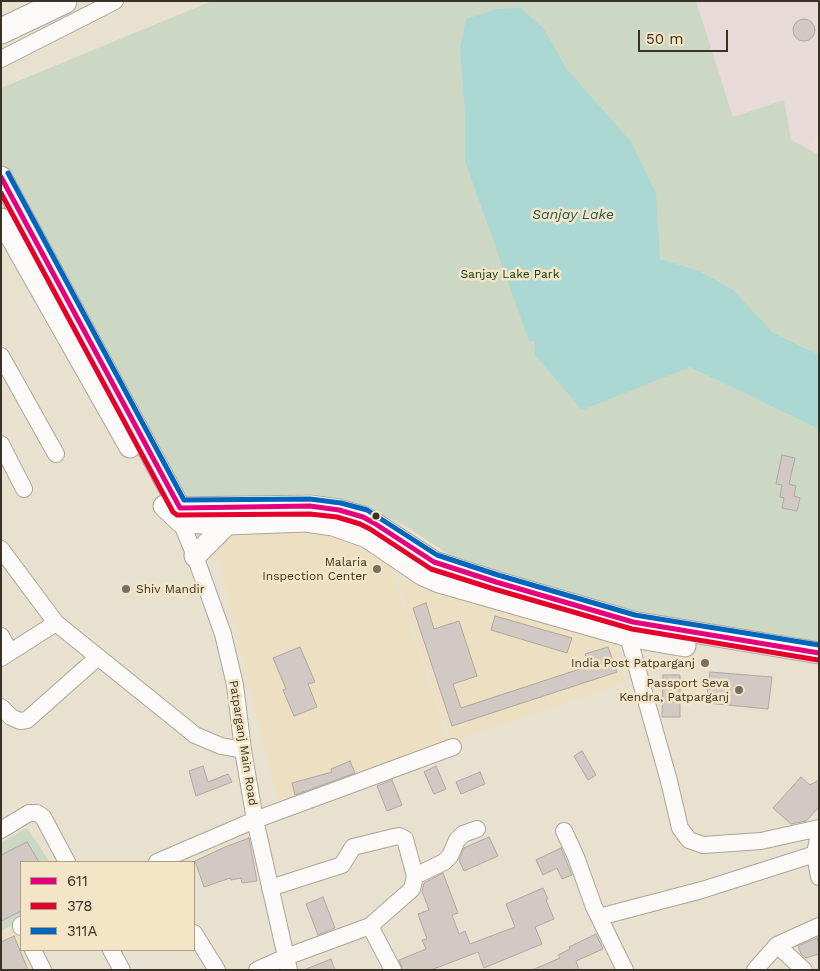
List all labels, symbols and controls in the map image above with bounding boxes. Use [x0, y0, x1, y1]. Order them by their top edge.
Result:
scale bar [640, 20, 730, 52]
text: 50 m [646, 30, 683, 48]
water label: Sanjay Lake [532, 207, 614, 223]
park label: Sanjay Lake Park [460, 267, 560, 281]
unlabelled marker [371, 511, 381, 521]
place label: Malaria Inspection Center [262, 555, 367, 583]
marker: Malaria Inspection Center [371, 563, 383, 575]
place label: Shiv Mandir [136, 582, 205, 596]
marker: Shiv Mandir [120, 583, 132, 595]
place label: India Post Patparganj [571, 656, 695, 670]
marker: India Post Patparganj [699, 657, 711, 669]
place label: Passport Seva Kendra, Patparganj [619, 676, 729, 704]
street label: Patparganj Main Road [226, 679, 260, 807]
marker: Passport Seva Kendra, Patparganj [733, 684, 745, 696]
legend [20, 861, 195, 951]
text: 611 [67, 872, 88, 890]
text: 378 [67, 897, 93, 915]
text: 311A [67, 922, 97, 940]

